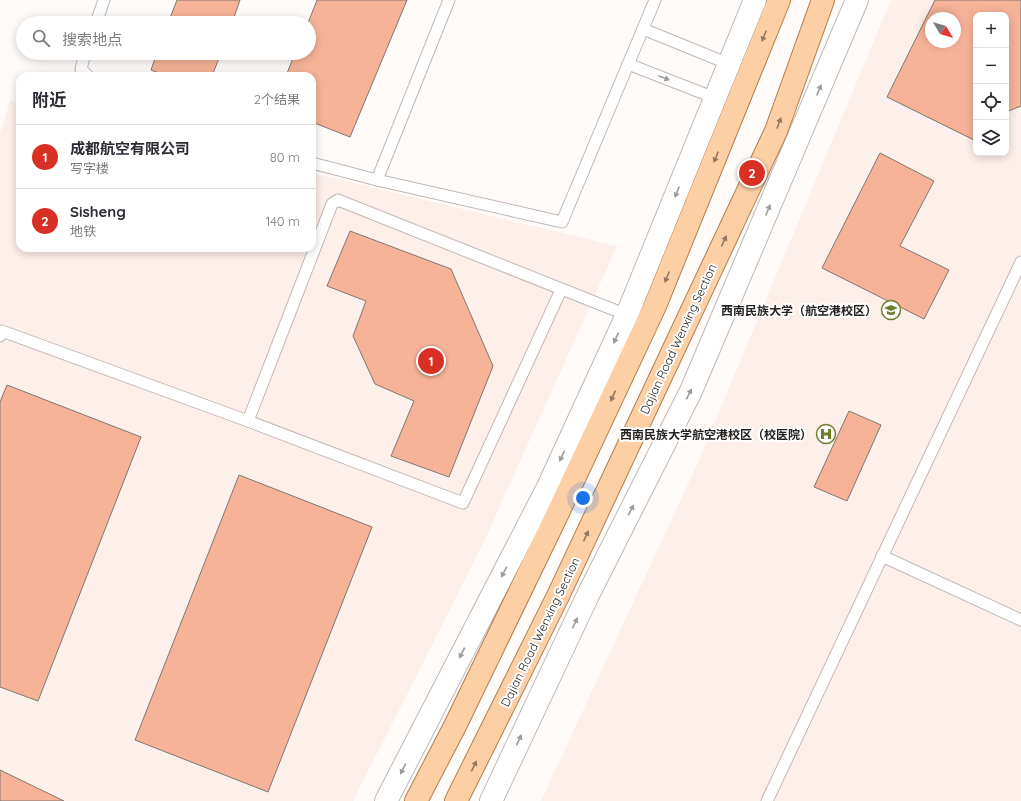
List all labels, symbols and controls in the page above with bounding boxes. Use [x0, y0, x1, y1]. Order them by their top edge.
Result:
north arrow [925, 12, 961, 48]
map controls [973, 12, 1009, 156]
button: + [973, 12, 1009, 48]
search box [16, 16, 316, 60]
icon: search [30, 27, 52, 49]
text: 搜索地点 [62, 30, 122, 49]
one-way arrow [761, 31, 767, 43]
button: − [973, 48, 1009, 84]
one-way arrow [659, 76, 671, 82]
one-way arrow [816, 84, 822, 96]
button: locate [973, 84, 1009, 120]
text: 附近 [32, 89, 66, 110]
text: 2个结果 [254, 91, 300, 107]
one-way arrow [776, 116, 782, 128]
button: layers [973, 120, 1009, 156]
text: 成都航空有限公司 [70, 139, 190, 158]
text: 1 [42, 149, 48, 165]
text: 80 m [270, 149, 300, 165]
one-way arrow [712, 151, 718, 163]
pin: 2 [739, 158, 765, 188]
text: 写字楼 [70, 160, 109, 176]
one-way arrow [674, 186, 681, 198]
text: Sisheng [70, 202, 126, 221]
one-way arrow [765, 204, 771, 215]
text: 2 [41, 213, 49, 229]
text: 140 m [265, 213, 300, 229]
text: 地铁 [70, 223, 96, 239]
one-way arrow [721, 235, 727, 247]
street label: Dajian Road Wenxing Section [637, 262, 719, 416]
one-way arrow [664, 272, 670, 283]
school or university icon: 西南民族大学（航空港校区） [880, 299, 902, 321]
place label: 西南民族大学（航空港校区） [721, 303, 877, 318]
one-way arrow [613, 332, 619, 343]
pin: 1 [418, 346, 444, 376]
one-way arrow [686, 388, 692, 399]
one-way arrow [610, 390, 616, 401]
hospital icon: 西南民族大学航空港校区（校医院） [815, 423, 837, 445]
place label: 西南民族大学航空港校区（校医院） [620, 427, 812, 442]
one-way arrow [559, 450, 566, 462]
your location [573, 488, 593, 508]
one-way arrow [628, 504, 634, 516]
one-way arrow [583, 530, 589, 542]
street label: Dajian Road Wenxing Section [497, 555, 583, 709]
one-way arrow [501, 566, 507, 578]
one-way arrow [572, 617, 578, 628]
one-way arrow [459, 648, 465, 659]
one-way arrow [516, 735, 522, 746]
one-way arrow [471, 760, 477, 772]
one-way arrow [399, 763, 406, 775]

